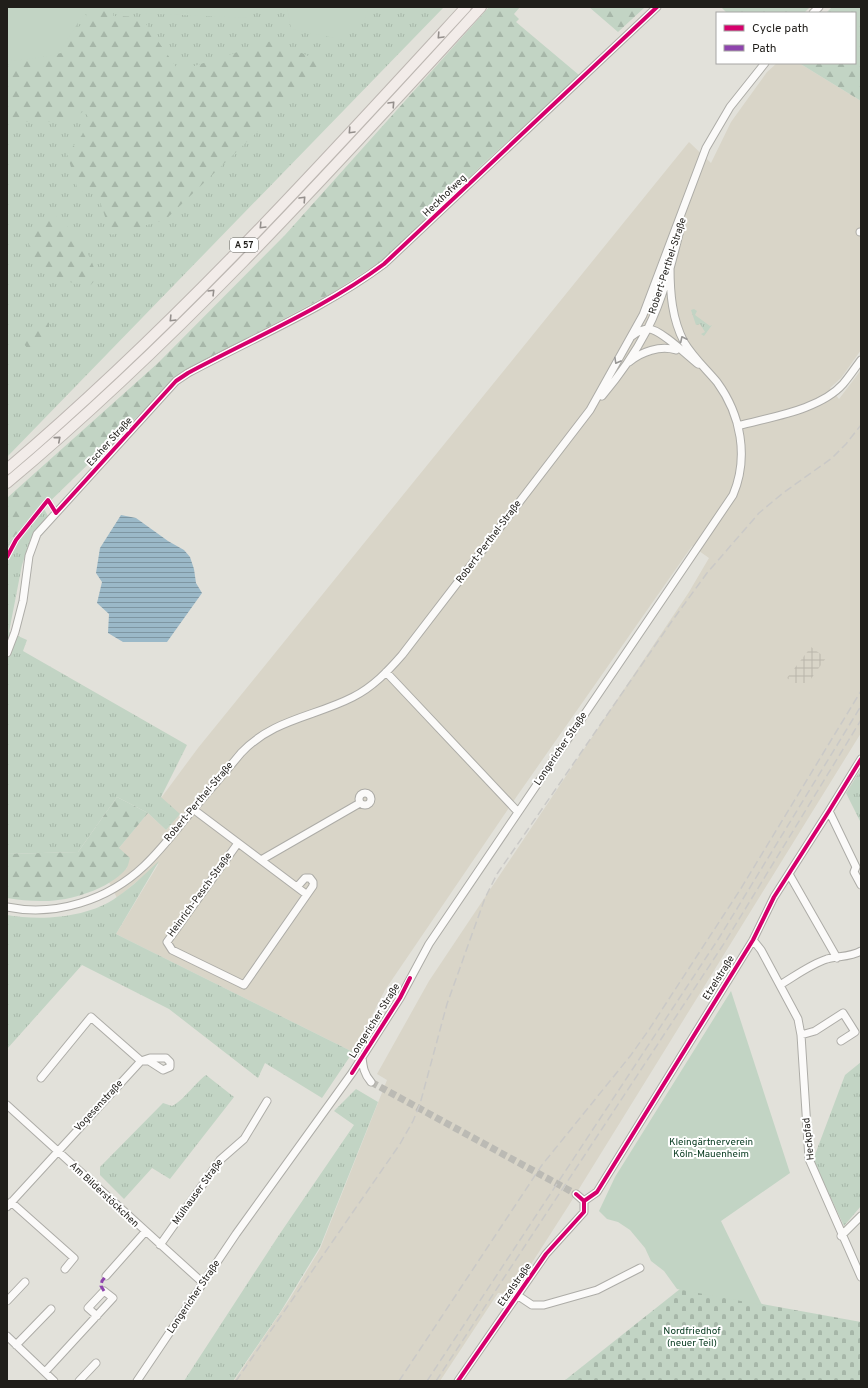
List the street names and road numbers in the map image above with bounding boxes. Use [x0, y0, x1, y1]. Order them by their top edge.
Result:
street label: Heckhofweg [420, 172, 470, 220]
street label: Robert-Perthel-Straße [646, 216, 690, 316]
road number: A 57 [230, 238, 258, 252]
street label: Escher Straße [84, 415, 136, 469]
street label: Robert-Perthel-Straße [454, 498, 524, 586]
street label: Longericher Straße [532, 710, 590, 788]
street label: Robert-Perthel-Straße [162, 759, 236, 845]
street label: Heinrich-Pesch-Straße [165, 850, 235, 940]
street label: Etzelstraße [700, 953, 738, 1003]
street label: Longericher Straße [347, 981, 403, 1061]
street label: Vogesenstraße [72, 1078, 126, 1134]
street label: Heckpfad [800, 1117, 818, 1161]
street label: Mülhauser Straße [170, 1157, 226, 1227]
street label: Am Bilderstöckchen [67, 1160, 141, 1230]
street label: Longericher Straße [165, 1258, 223, 1336]
street label: Etzelstraße [495, 1261, 535, 1309]

